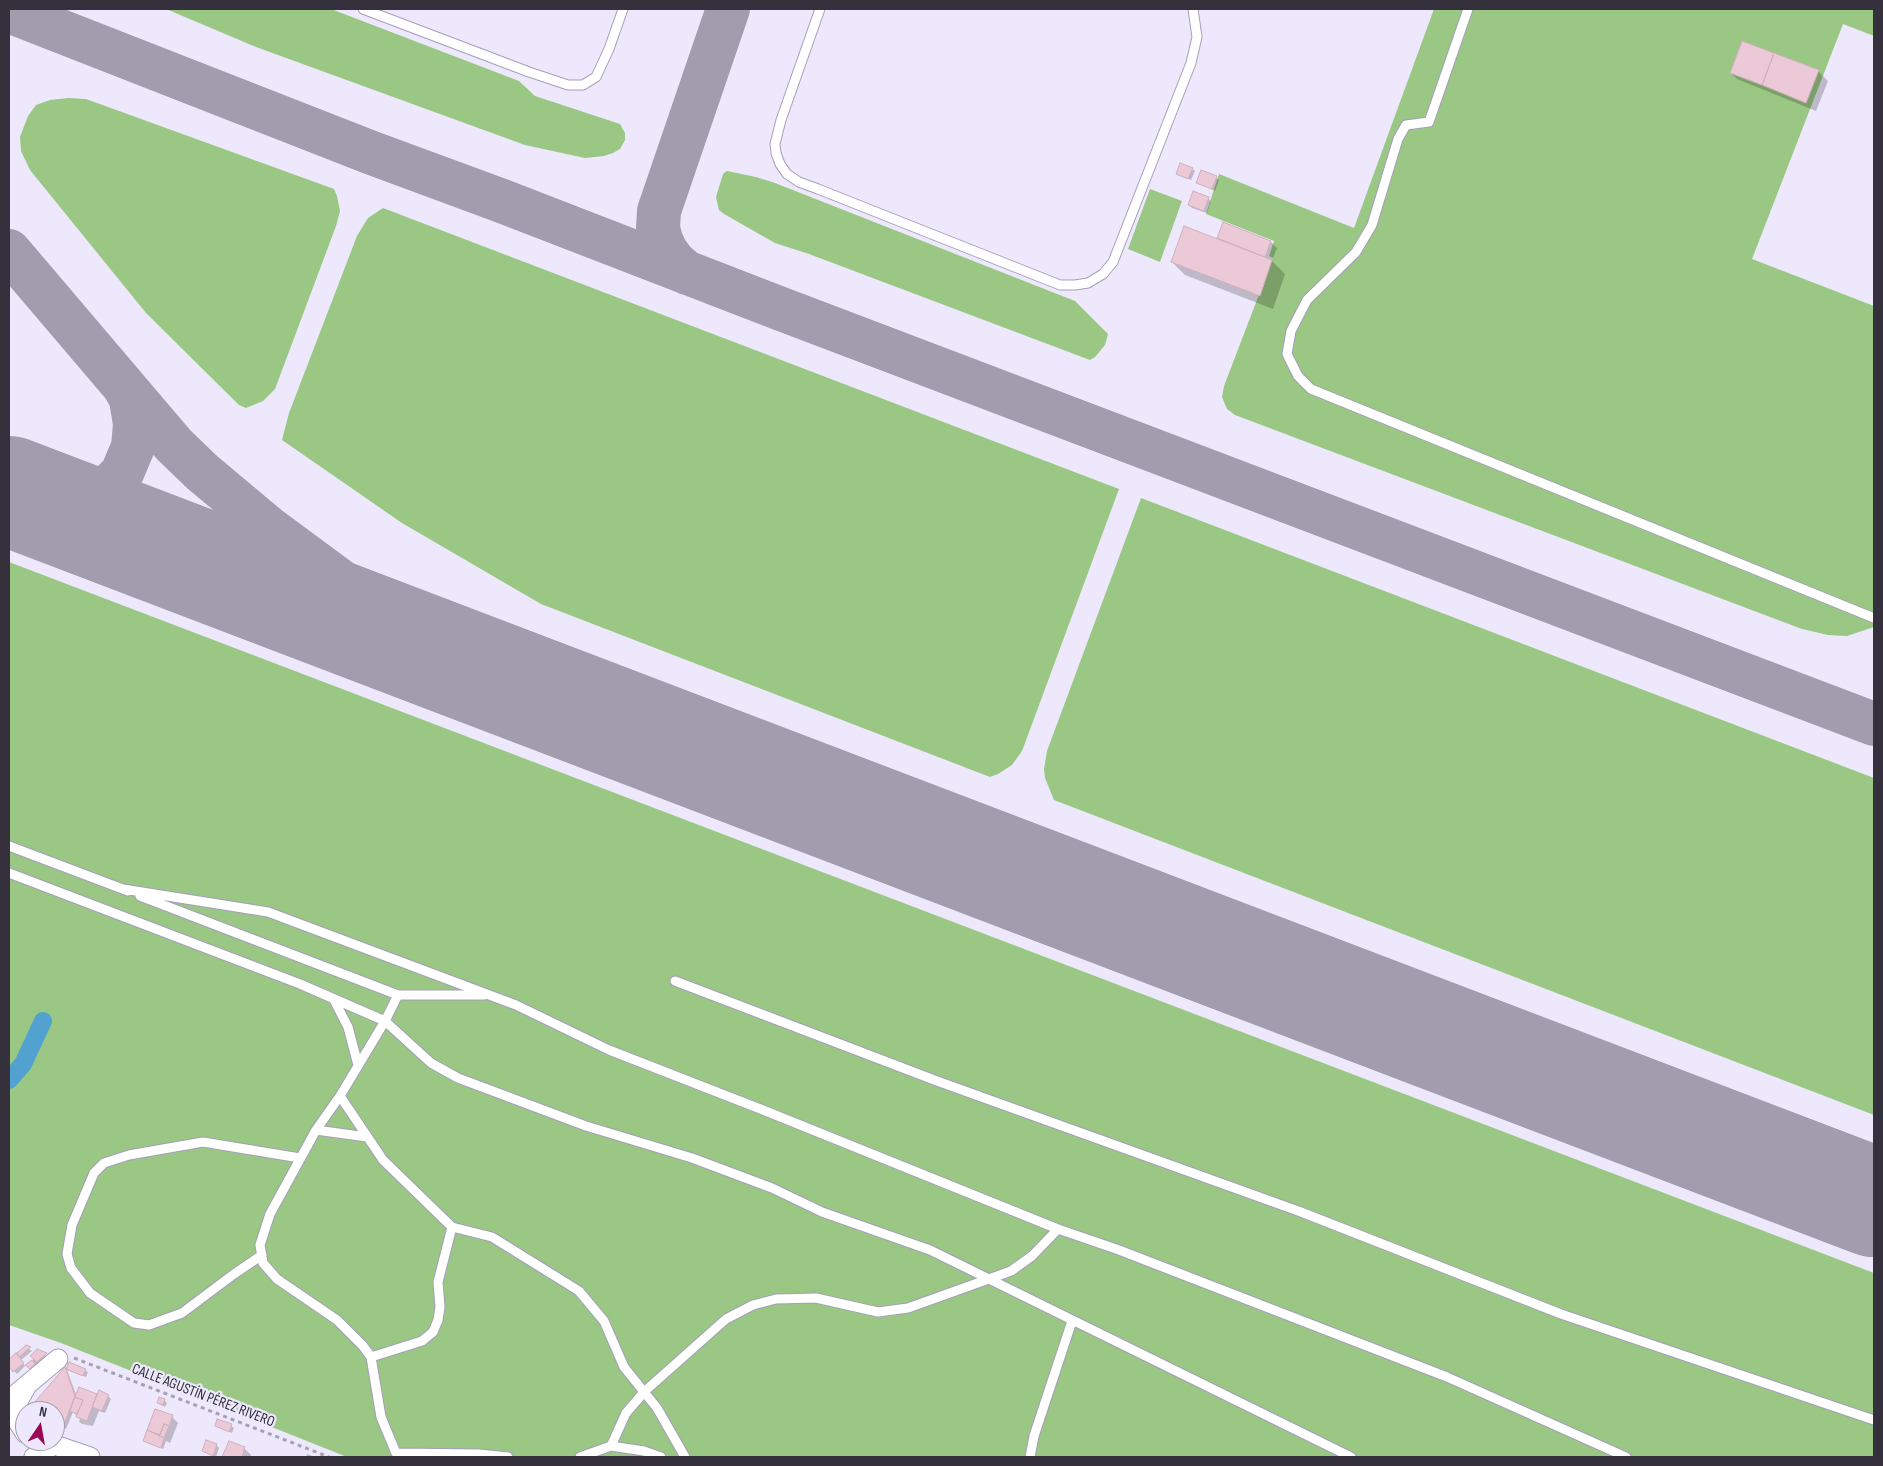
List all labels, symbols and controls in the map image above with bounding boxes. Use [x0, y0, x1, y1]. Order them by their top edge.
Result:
street label: CALLE AGUSTÍN PÉREZ RIVERO [129, 1360, 277, 1432]
north arrow [15, 1401, 65, 1451]
text: N [38, 1403, 48, 1421]

